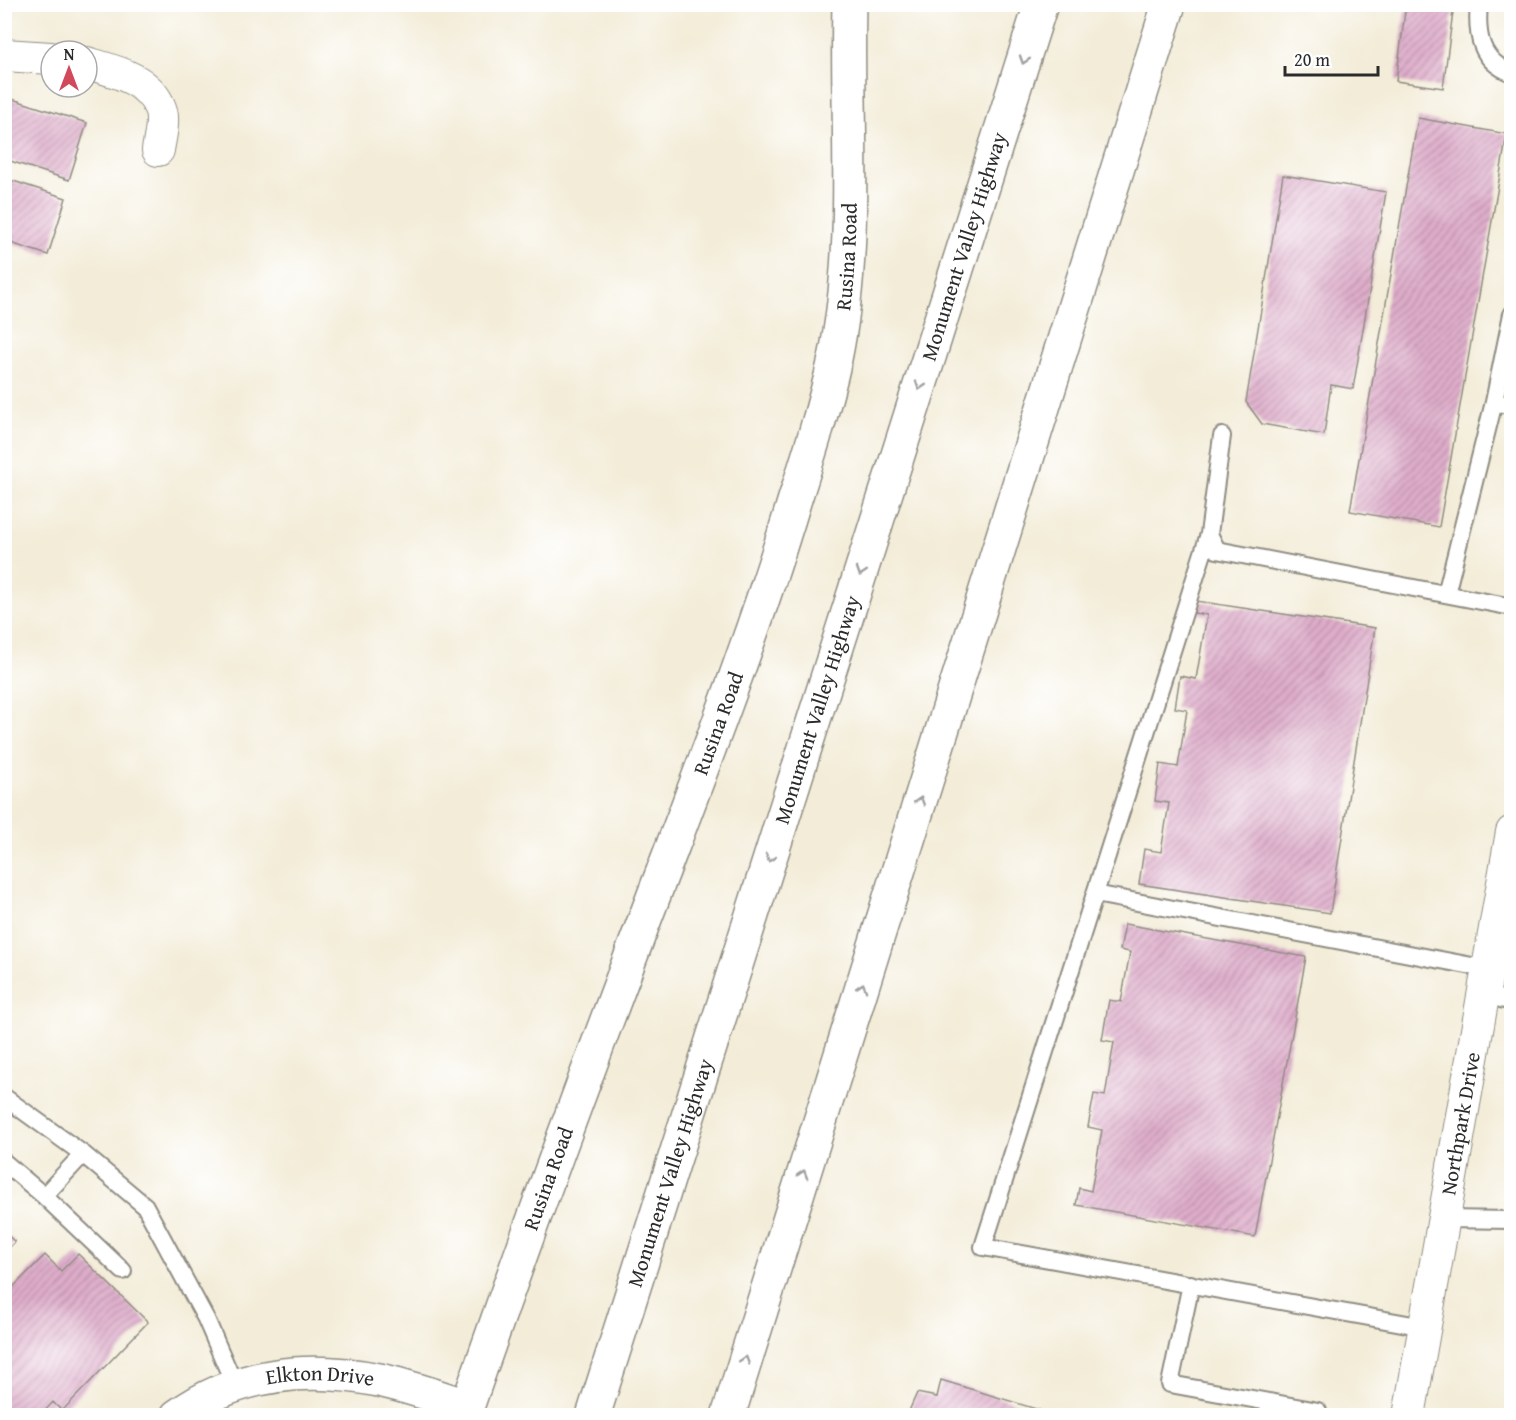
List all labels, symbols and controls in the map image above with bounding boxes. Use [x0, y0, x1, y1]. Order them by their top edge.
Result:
north arrow [39, 39, 99, 99]
scale bar [1285, 39, 1378, 77]
text: N [64, 42, 75, 66]
text: 20 m [1294, 46, 1330, 73]
one-way arrow [1018, 54, 1031, 65]
street label: Monument Valley Highway [913, 128, 1015, 365]
street label: Rusina Road [827, 202, 865, 312]
one-way arrow [915, 380, 927, 391]
one-way arrow [856, 566, 868, 577]
street label: Monument Valley Highway [766, 591, 868, 828]
street label: Rusina Road [685, 666, 751, 779]
one-way arrow [913, 796, 925, 807]
one-way arrow [765, 852, 778, 863]
one-way arrow [854, 982, 867, 993]
street label: Northpark Drive [1432, 1049, 1488, 1197]
street label: Monument Valley Highway [619, 1054, 721, 1291]
street label: Rusina Road [515, 1122, 581, 1234]
one-way arrow [796, 1169, 809, 1180]
one-way arrow [738, 1355, 750, 1366]
street label: Elkton Drive [263, 1357, 377, 1394]

